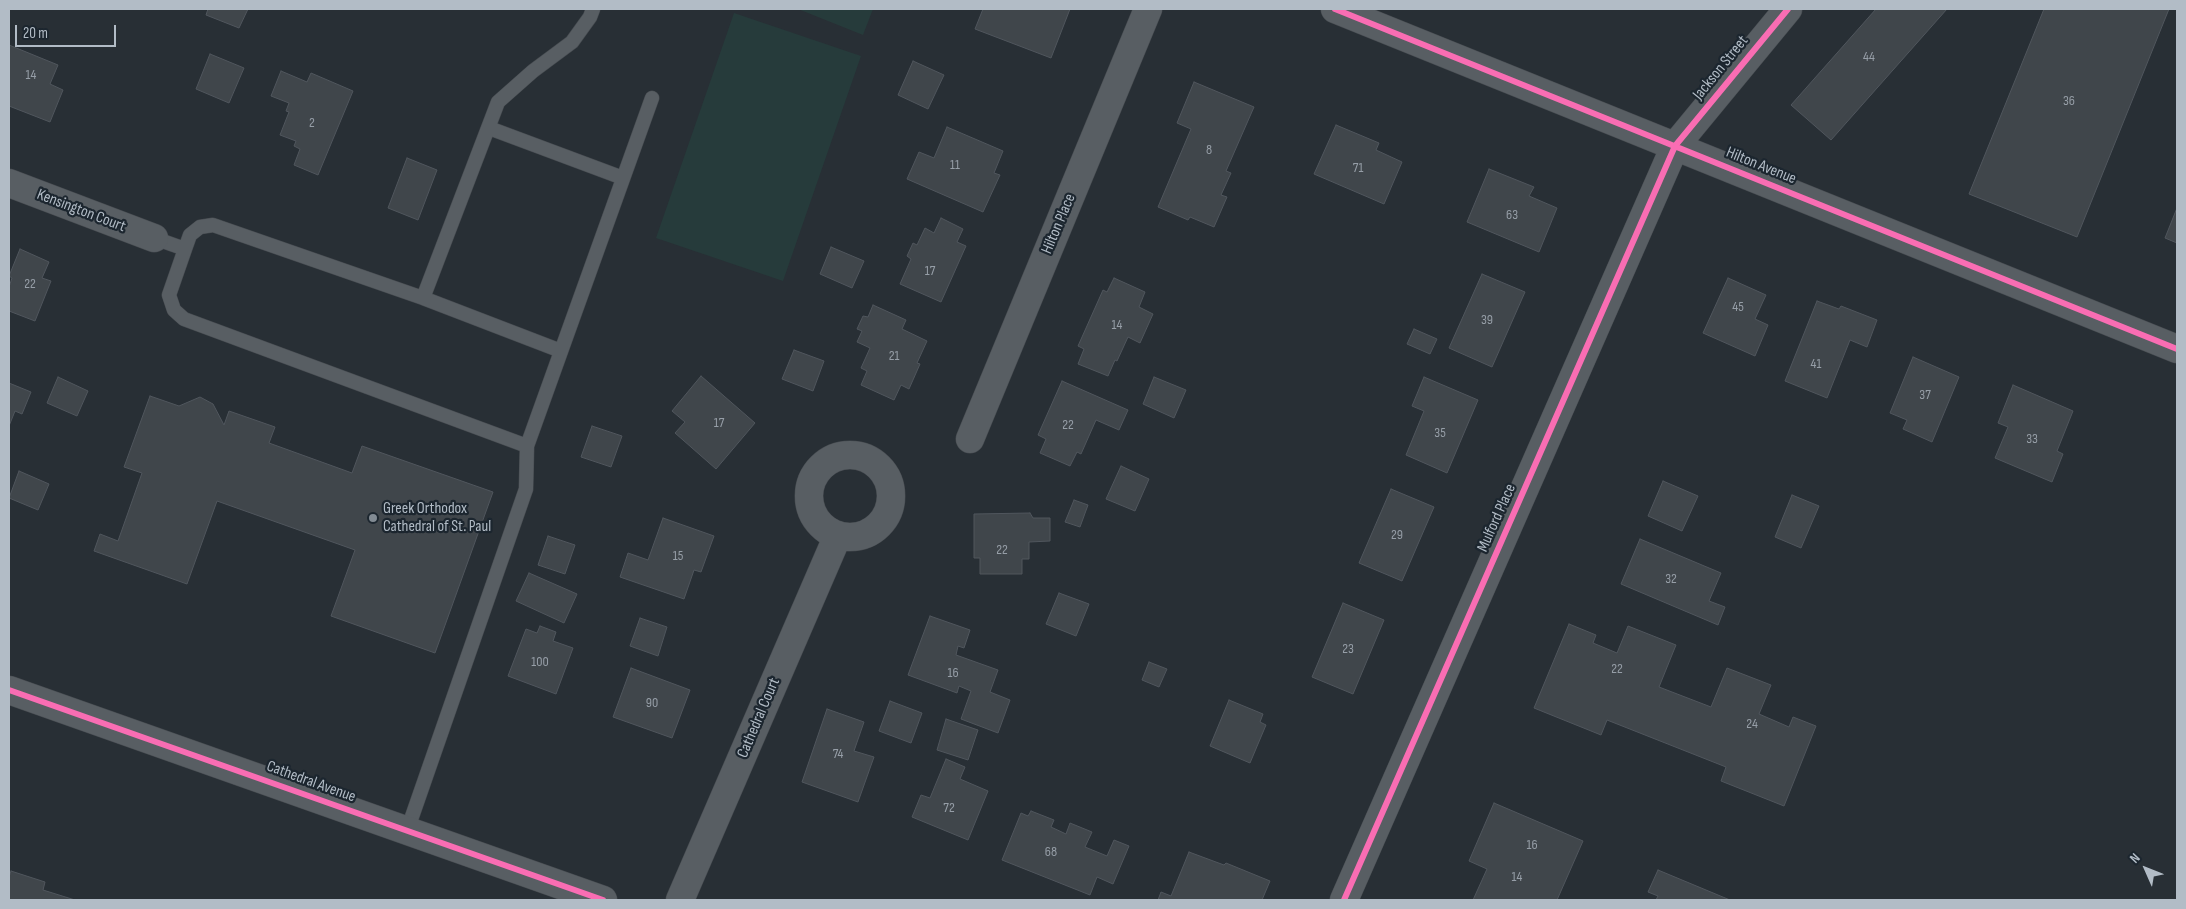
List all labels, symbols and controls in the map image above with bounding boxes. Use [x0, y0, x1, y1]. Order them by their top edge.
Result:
scale bar [18, 15, 119, 47]
text: 20 m [23, 24, 48, 43]
street label: Jackson Street [1689, 32, 1753, 104]
house number: 44 [1863, 49, 1875, 65]
house number: 14 [26, 67, 36, 83]
house number: 36 [2063, 93, 2075, 109]
house number: 2 [309, 115, 315, 131]
house number: 8 [1206, 142, 1212, 158]
street label: Hilton Avenue [1723, 143, 1799, 189]
house number: 11 [950, 157, 960, 173]
house number: 71 [1353, 160, 1363, 176]
street label: Kensington Court [34, 185, 128, 237]
street label: Hilton Place [1038, 191, 1080, 257]
house number: 63 [1506, 207, 1518, 223]
house number: 17 [925, 263, 935, 279]
house number: 22 [24, 276, 36, 292]
house number: 45 [1732, 299, 1744, 315]
house number: 39 [1481, 312, 1493, 328]
house number: 14 [1112, 317, 1122, 333]
house number: 21 [889, 348, 899, 364]
house number: 41 [1811, 356, 1821, 372]
house number: 37 [1919, 387, 1931, 403]
house number: 17 [714, 415, 724, 431]
house number: 22 [1062, 417, 1074, 433]
house number: 35 [1434, 425, 1446, 441]
house number: 33 [2026, 431, 2038, 447]
street label: Mulford Place [1474, 481, 1520, 555]
place label: Greek Orthodox Cathedral of St. Paul [383, 499, 491, 537]
marker: Greek Orthodox Cathedral of St. Paul [367, 512, 379, 524]
house number: 29 [1391, 527, 1403, 543]
house number: 22 [996, 542, 1008, 558]
house number: 15 [673, 548, 683, 564]
house number: 32 [1665, 571, 1677, 587]
house number: 23 [1342, 641, 1354, 657]
house number: 100 [531, 654, 549, 670]
house number: 22 [1611, 661, 1623, 677]
house number: 16 [947, 665, 959, 681]
street label: Cathedral Court [734, 675, 784, 761]
house number: 90 [646, 695, 658, 711]
house number: 24 [1746, 716, 1758, 732]
house number: 74 [833, 746, 843, 762]
street label: Cathedral Avenue [264, 757, 358, 807]
house number: 72 [943, 800, 955, 816]
house number: 16 [1526, 837, 1538, 853]
house number: 68 [1045, 844, 1057, 860]
north arrow [2121, 844, 2171, 894]
text: N [2126, 850, 2144, 867]
house number: 14 [1512, 869, 1522, 885]

